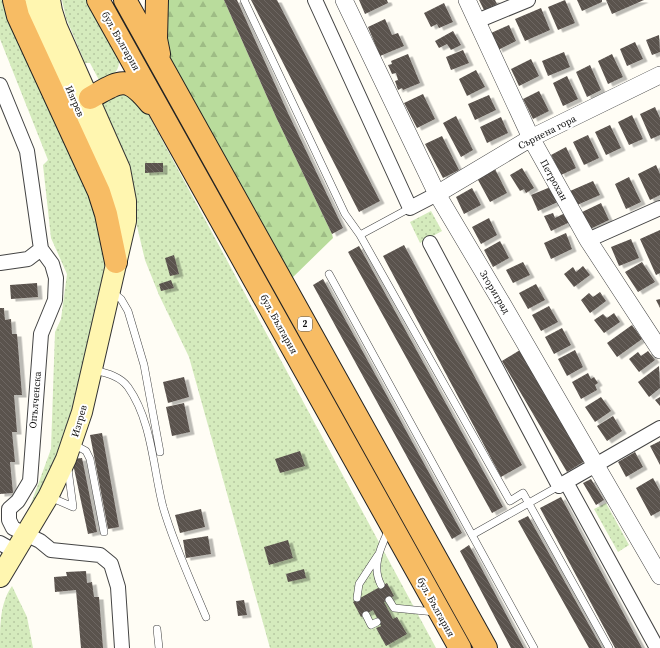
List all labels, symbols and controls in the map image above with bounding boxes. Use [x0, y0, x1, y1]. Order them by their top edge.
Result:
street label: бул. България [99, 9, 143, 73]
street label: Изгрев [62, 83, 88, 119]
street label: Сърнена гора [516, 111, 579, 152]
street label: Петрохан [537, 157, 571, 203]
street label: Згориград [477, 268, 513, 317]
street label: бул. България [257, 292, 301, 356]
road number: 2 [298, 317, 312, 331]
street label: Опълченска [26, 370, 44, 429]
street label: Изгрев [68, 403, 90, 439]
street label: бул. България [414, 575, 458, 639]

